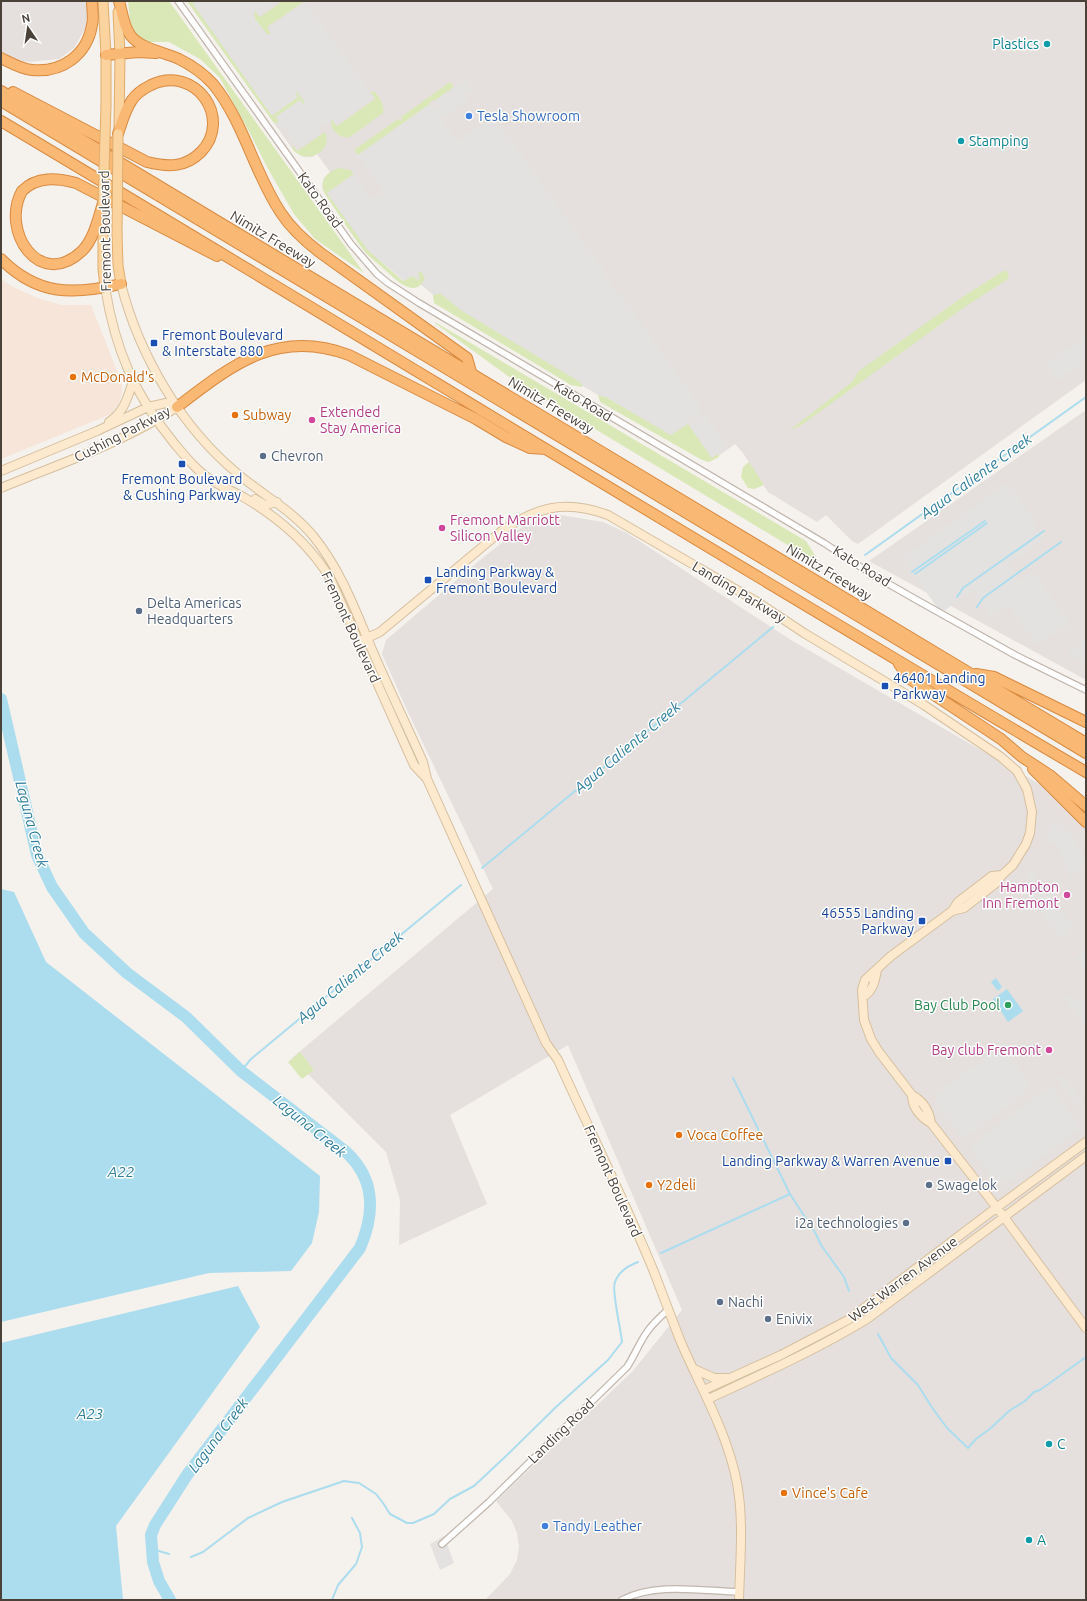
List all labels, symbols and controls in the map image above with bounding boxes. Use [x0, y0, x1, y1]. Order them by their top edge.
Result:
north arrow [8, 8, 48, 48]
text: N [20, 11, 31, 25]
place label: Plastics [992, 36, 1039, 52]
marker: Plastics [1042, 39, 1052, 49]
place label: Tesla Showroom [477, 108, 580, 124]
marker: Tesla Showroom [464, 111, 474, 121]
place label: Stamping [969, 133, 1029, 149]
marker: Stamping [956, 136, 966, 146]
street label: Kato Road [294, 169, 346, 231]
street label: Fremont Boulevard [96, 170, 114, 292]
street label: Nimitz Freeway [227, 207, 319, 271]
place label: Fremont Boulevard & Interstate 880 [162, 327, 283, 359]
marker: Fremont Boulevard & Interstate 880 [149, 338, 159, 348]
place label: McDonald's [81, 369, 154, 385]
marker: McDonald's [68, 372, 78, 382]
street label: Nimitz Freeway [505, 373, 597, 437]
street label: Kato Road [551, 377, 615, 425]
street label: Cushing Parkway [71, 403, 173, 465]
place label: Extended Stay America [320, 404, 401, 436]
place label: Subway [243, 407, 292, 423]
marker: Subway [230, 410, 240, 420]
marker: Extended Stay America [307, 415, 317, 425]
water label: Agua Caliente Creek [916, 430, 1035, 523]
place label: Chevron [271, 448, 324, 464]
marker: Chevron [258, 451, 268, 461]
marker: Fremont Boulevard & Cushing Parkway [177, 459, 187, 469]
place label: Fremont Boulevard & Cushing Parkway [121, 471, 243, 503]
place label: Fremont Marriott Silicon Valley [450, 512, 560, 544]
marker: Fremont Marriott Silicon Valley [437, 523, 447, 533]
street label: Nimitz Freeway [783, 540, 875, 604]
street label: Kato Road [830, 542, 894, 590]
street label: Landing Parkway [690, 558, 789, 626]
place label: Landing Parkway & Fremont Boulevard [436, 564, 557, 596]
street label: Fremont Boulevard [318, 569, 384, 685]
marker: Landing Parkway & Fremont Boulevard [423, 575, 433, 585]
place label: Delta Americas Headquarters [147, 595, 242, 627]
marker: Delta Americas Headquarters [134, 606, 144, 616]
place label: 46401 Landing Parkway [893, 670, 986, 702]
marker: 46401 Landing Parkway [880, 681, 890, 691]
water label: Agua Caliente Creek [570, 698, 684, 797]
water label: Laguna Creek [12, 779, 52, 869]
place label: Hampton Inn Fremont [982, 879, 1059, 911]
marker: Hampton Inn Fremont [1062, 890, 1072, 900]
place label: 46555 Landing Parkway [821, 905, 914, 937]
marker: 46555 Landing Parkway [917, 916, 927, 926]
water label: Agua Caliente Creek [293, 928, 407, 1027]
place label: Bay Club Pool [914, 997, 1000, 1013]
marker: Bay Club Pool [1003, 1000, 1013, 1010]
place label: Bay club Fremont [931, 1042, 1041, 1058]
marker: Bay club Fremont [1044, 1045, 1054, 1055]
water label: Laguna Creek [270, 1091, 350, 1161]
street label: Fremont Boulevard [581, 1122, 645, 1240]
place label: Voca Coffee [687, 1127, 763, 1143]
marker: Voca Coffee [674, 1130, 684, 1140]
place label: Landing Parkway & Warren Avenue [722, 1153, 940, 1169]
marker: Landing Parkway & Warren Avenue [943, 1156, 953, 1166]
water label: A22 [107, 1163, 134, 1180]
place label: Y2deli [657, 1177, 696, 1193]
place label: Swagelok [937, 1177, 997, 1193]
marker: Y2deli [644, 1180, 654, 1190]
marker: Swagelok [924, 1180, 934, 1190]
place label: i2a technologies [795, 1215, 898, 1231]
marker: i2a technologies [901, 1218, 911, 1228]
street label: West Warren Avenue [846, 1233, 960, 1325]
place label: Nachi [728, 1294, 763, 1310]
marker: Nachi [715, 1297, 725, 1307]
place label: Enivix [776, 1311, 813, 1327]
marker: Enivix [763, 1314, 773, 1324]
water label: Laguna Creek [184, 1394, 252, 1476]
street label: Landing Road [525, 1396, 597, 1466]
water label: A23 [76, 1405, 103, 1422]
place label: C [1057, 1436, 1066, 1452]
marker: C [1044, 1439, 1054, 1449]
place label: Vince's Cafe [792, 1485, 868, 1501]
marker: Vince's Cafe [779, 1488, 789, 1498]
place label: Tandy Leather [553, 1518, 643, 1534]
marker: Tandy Leather [540, 1521, 550, 1531]
place label: A [1037, 1532, 1046, 1548]
marker: A [1024, 1535, 1034, 1545]

